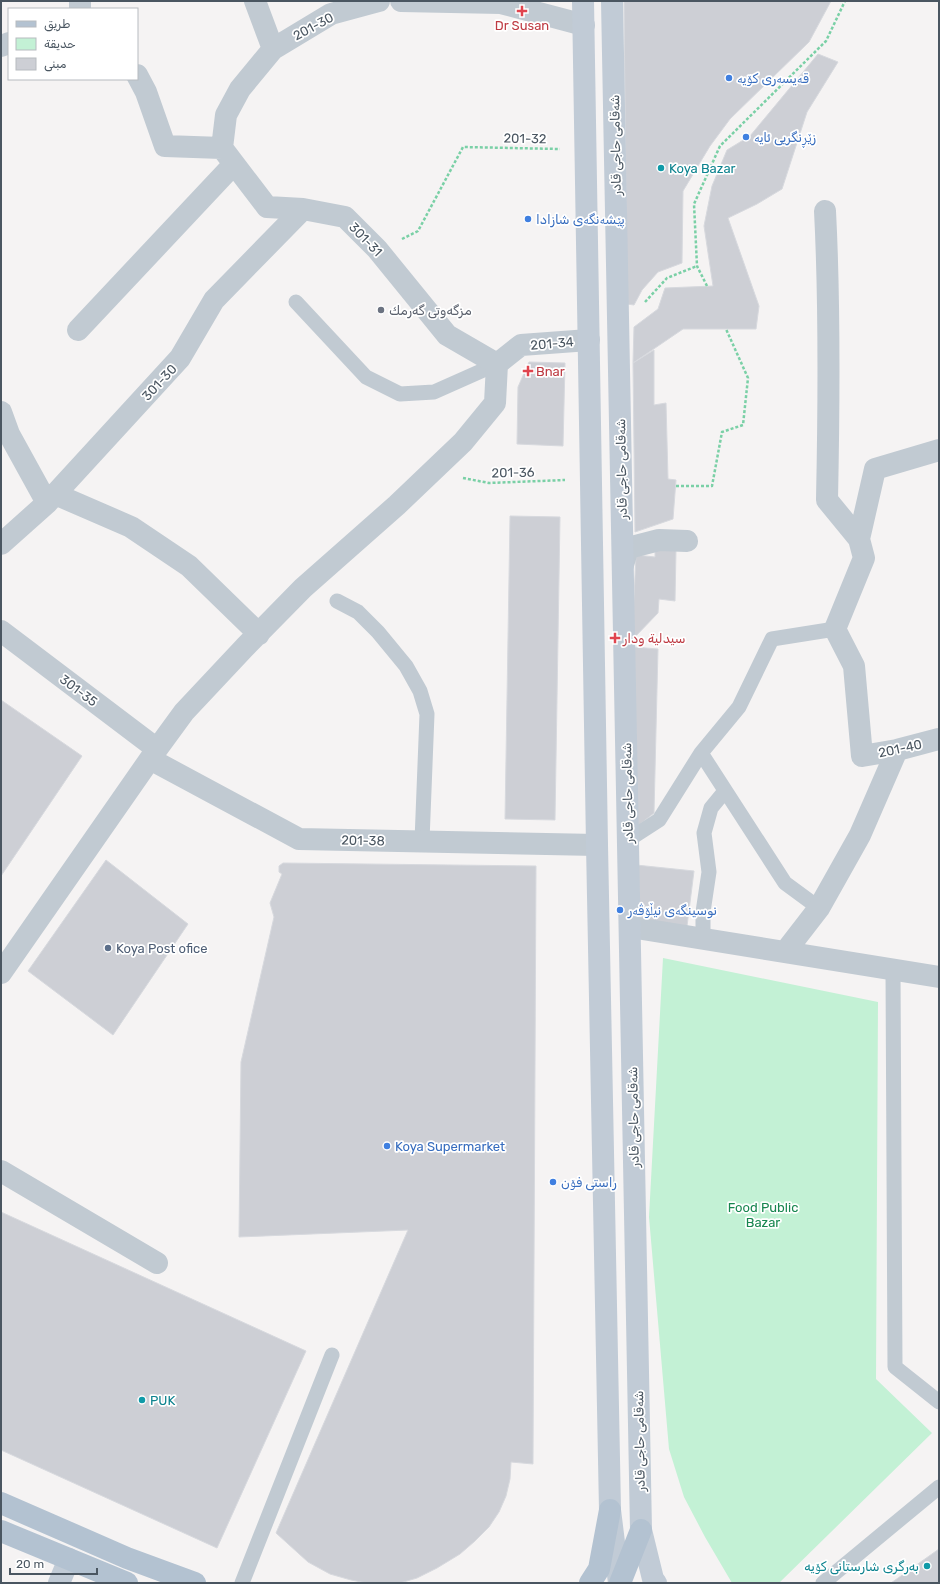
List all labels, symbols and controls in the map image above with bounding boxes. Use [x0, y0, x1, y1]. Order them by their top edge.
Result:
marker: Dr Susan [517, 6, 527, 16]
legend [8, 8, 138, 80]
street label: 201-30 [290, 10, 336, 43]
text: طريق [44, 17, 70, 32]
place label: Dr Susan [495, 18, 549, 33]
text: حديقة [44, 37, 76, 51]
text: مبنى [44, 57, 67, 72]
place label: قەیسەری کۆیە [737, 71, 809, 87]
marker: قەیسەری کۆیە [724, 73, 734, 83]
street label: شەقامی حاجی قادر [607, 94, 625, 197]
place label: زێڕنگریی ئایە [754, 130, 816, 148]
street label: 201-32 [503, 131, 547, 146]
marker: زێڕنگریی ئایە [741, 132, 751, 142]
place label: Koya Bazar [669, 161, 736, 176]
marker: Koya Bazar [656, 163, 666, 173]
place label: پێشەنگەی شازادا [536, 212, 625, 228]
marker: پێشەنگەی شازادا [523, 214, 533, 224]
street label: 301-31 [346, 219, 385, 259]
place label: مزگه‌وتی گه‌رمك [389, 303, 472, 319]
marker: مزگه‌وتی گه‌رمك [376, 305, 386, 315]
street label: 201-34 [530, 334, 574, 353]
street label: 301-30 [139, 361, 180, 403]
place label: Bnar [536, 364, 565, 379]
marker: Bnar [523, 366, 533, 376]
street label: شەقامی حاجی قادر [613, 418, 631, 521]
street label: 201-36 [491, 465, 535, 480]
place label: سيدلية ودار [622, 631, 686, 647]
marker: سيدلية ودار [610, 633, 620, 643]
street label: 301-35 [57, 671, 101, 710]
street label: 201-40 [877, 737, 923, 760]
street label: شەقامی حاجی قادر [619, 742, 637, 845]
street label: 201-38 [341, 833, 385, 848]
place label: نوسینگەی نیڵۆڤەر [627, 902, 717, 919]
marker: نوسینگەی نیڵۆڤەر [615, 905, 625, 915]
place label: Koya Post ofice [116, 941, 208, 956]
marker: Koya Post ofice [103, 943, 113, 953]
street label: شەقامی حاجی قادر [625, 1066, 643, 1169]
place label: Koya Supermarket [395, 1139, 505, 1154]
marker: Koya Supermarket [382, 1141, 392, 1151]
place label: راستى فۆن [561, 1175, 617, 1191]
marker: راستى فۆن [548, 1177, 558, 1187]
park label: Food Public Bazar [728, 1200, 798, 1230]
street label: شەقامی حاجی قادر [631, 1390, 649, 1493]
place label: PUK [150, 1393, 175, 1408]
marker: PUK [137, 1395, 147, 1405]
scale bar [10, 1550, 97, 1576]
text: 20 m [16, 1557, 44, 1571]
place label: به‌رگری شارستانی كۆیه‌ [804, 1559, 919, 1575]
marker: به‌رگری شارستانی كۆیه‌ [922, 1561, 932, 1571]

